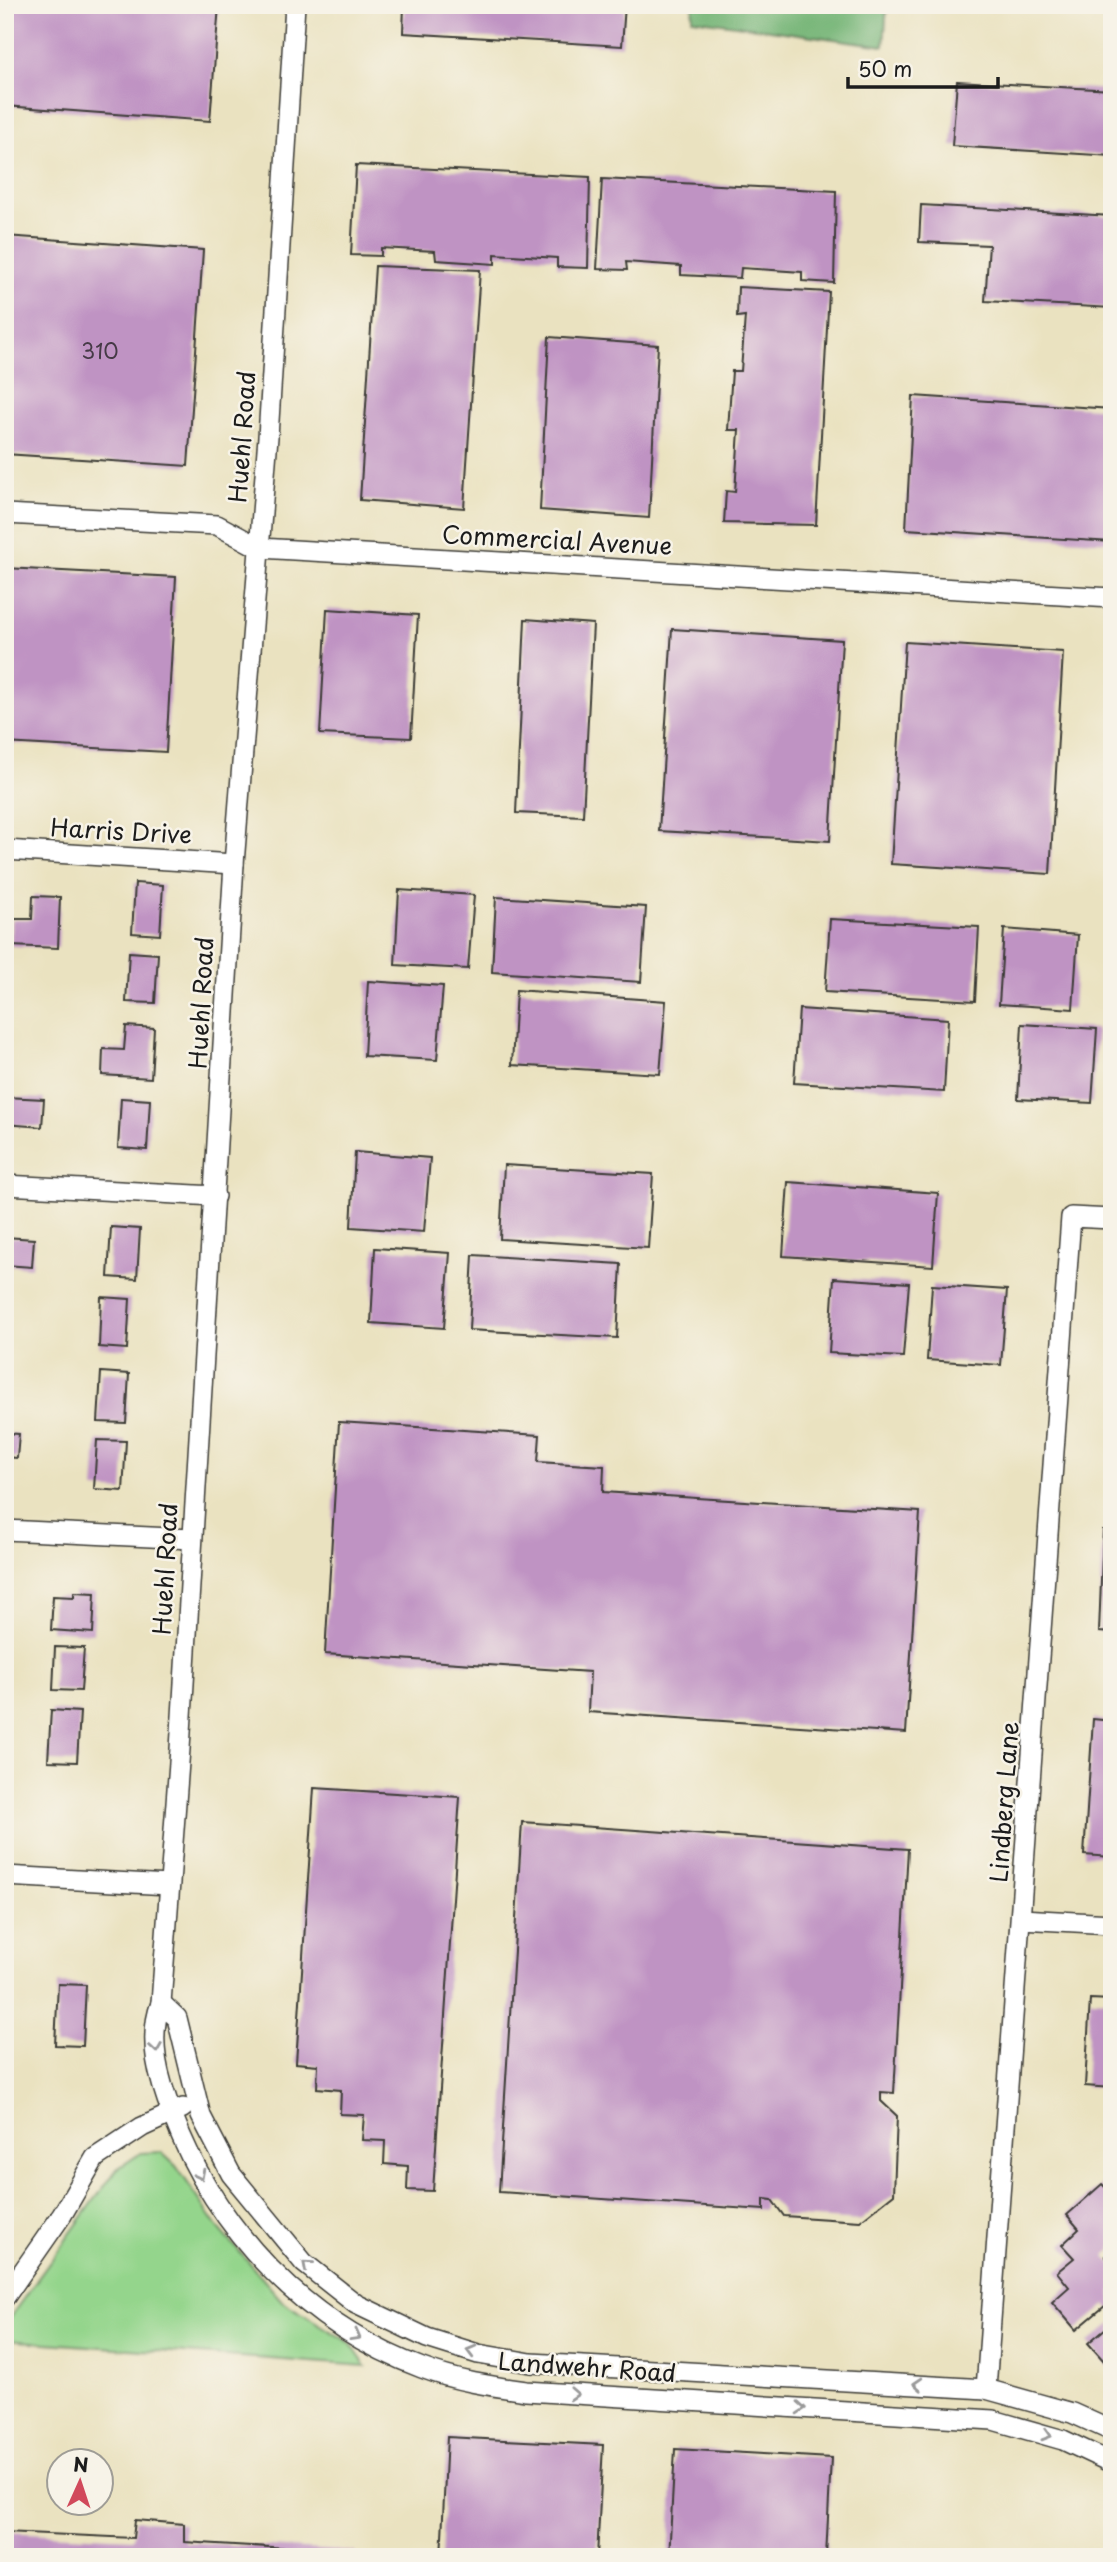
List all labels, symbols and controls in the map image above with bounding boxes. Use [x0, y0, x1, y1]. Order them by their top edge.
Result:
scale bar [848, 46, 998, 90]
text: 50 m [858, 52, 912, 84]
house number: 310 [81, 334, 119, 366]
street label: Huehl Road [218, 370, 264, 504]
street label: Commercial Avenue [441, 515, 673, 563]
street label: Harris Drive [49, 808, 193, 852]
street label: Huehl Road [179, 936, 221, 1070]
street label: Huehl Road [143, 1502, 185, 1636]
street label: Lindberg Lane [979, 1720, 1027, 1884]
one-way arrow [148, 2042, 163, 2054]
one-way arrow [191, 2168, 205, 2180]
one-way arrow [302, 2261, 315, 2273]
one-way arrow [349, 2328, 362, 2341]
street label: Landwehr Road [497, 2342, 677, 2390]
one-way arrow [466, 2345, 478, 2360]
one-way arrow [912, 2377, 923, 2392]
one-way arrow [568, 2386, 579, 2401]
one-way arrow [795, 2400, 806, 2415]
one-way arrow [1041, 2426, 1053, 2441]
north arrow [46, 2446, 116, 2516]
text: N [73, 2450, 89, 2478]

